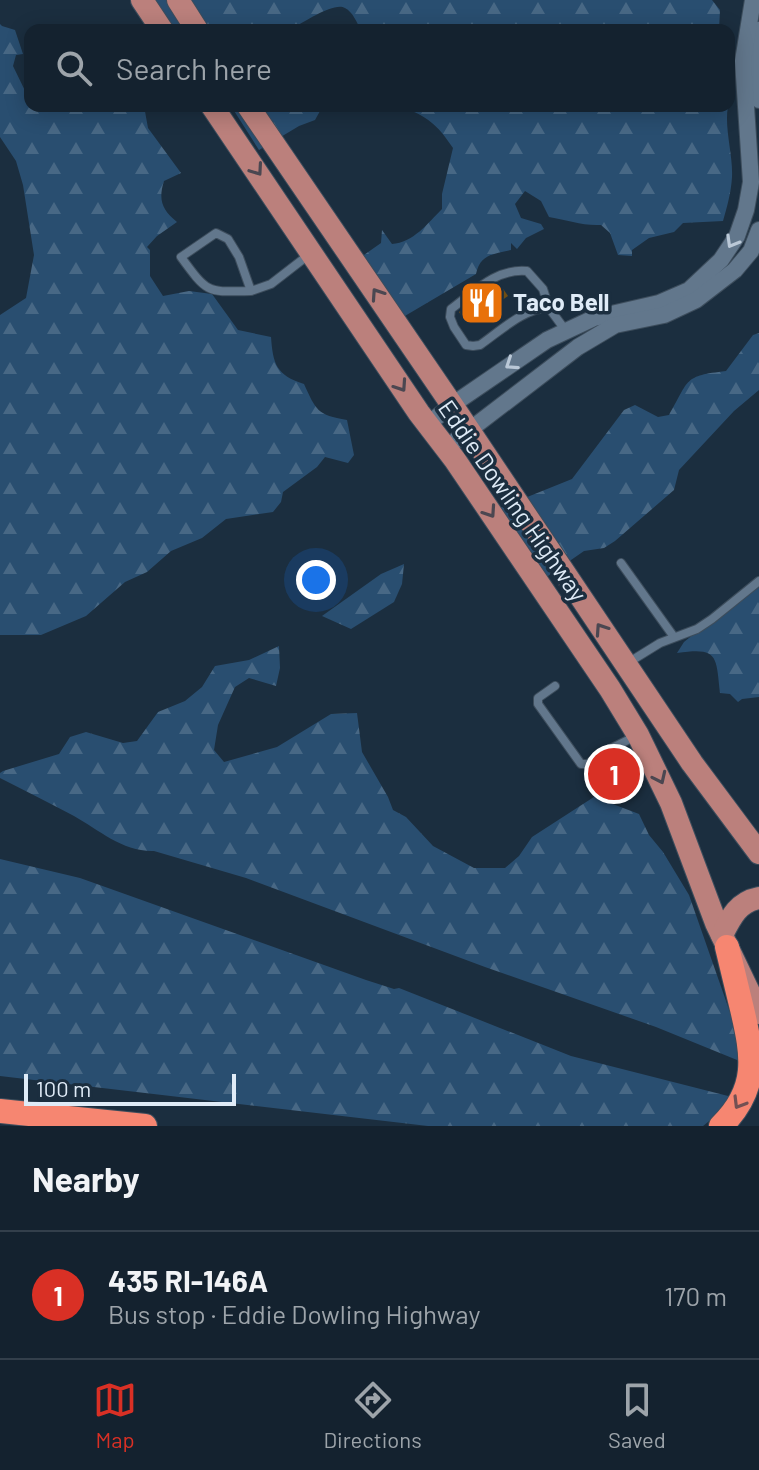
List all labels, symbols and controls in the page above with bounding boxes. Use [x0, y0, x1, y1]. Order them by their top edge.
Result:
search box [24, 24, 735, 112]
icon: search [52, 46, 96, 90]
text: Search here [116, 50, 272, 86]
one-way arrow [247, 162, 262, 176]
one-way arrow [726, 233, 742, 248]
restaurant icon: Taco Bell [458, 279, 506, 327]
place label: Taco Bell [513, 287, 609, 316]
one-way arrow [372, 289, 387, 303]
one-way arrow [506, 354, 520, 369]
one-way arrow [391, 378, 406, 392]
street label: Eddie Dowling Highway [433, 394, 594, 606]
one-way arrow [480, 503, 495, 517]
your location [296, 560, 336, 600]
one-way arrow [596, 624, 611, 638]
pin: 1 [588, 744, 640, 804]
one-way arrow [650, 770, 666, 784]
scale bar [24, 1070, 236, 1106]
text: 100 m [36, 1075, 91, 1101]
one-way arrow [733, 1094, 749, 1109]
text: Nearby [32, 1158, 140, 1199]
text: 435 RI-146A [108, 1262, 268, 1298]
text: 1 [53, 1280, 63, 1311]
text: 170 m [664, 1280, 727, 1311]
text: Bus stop · Eddie Dowling Highway [108, 1298, 480, 1329]
tab: Map [93, 1378, 137, 1452]
tab: Directions [323, 1378, 422, 1452]
tab: Saved [608, 1378, 666, 1452]

